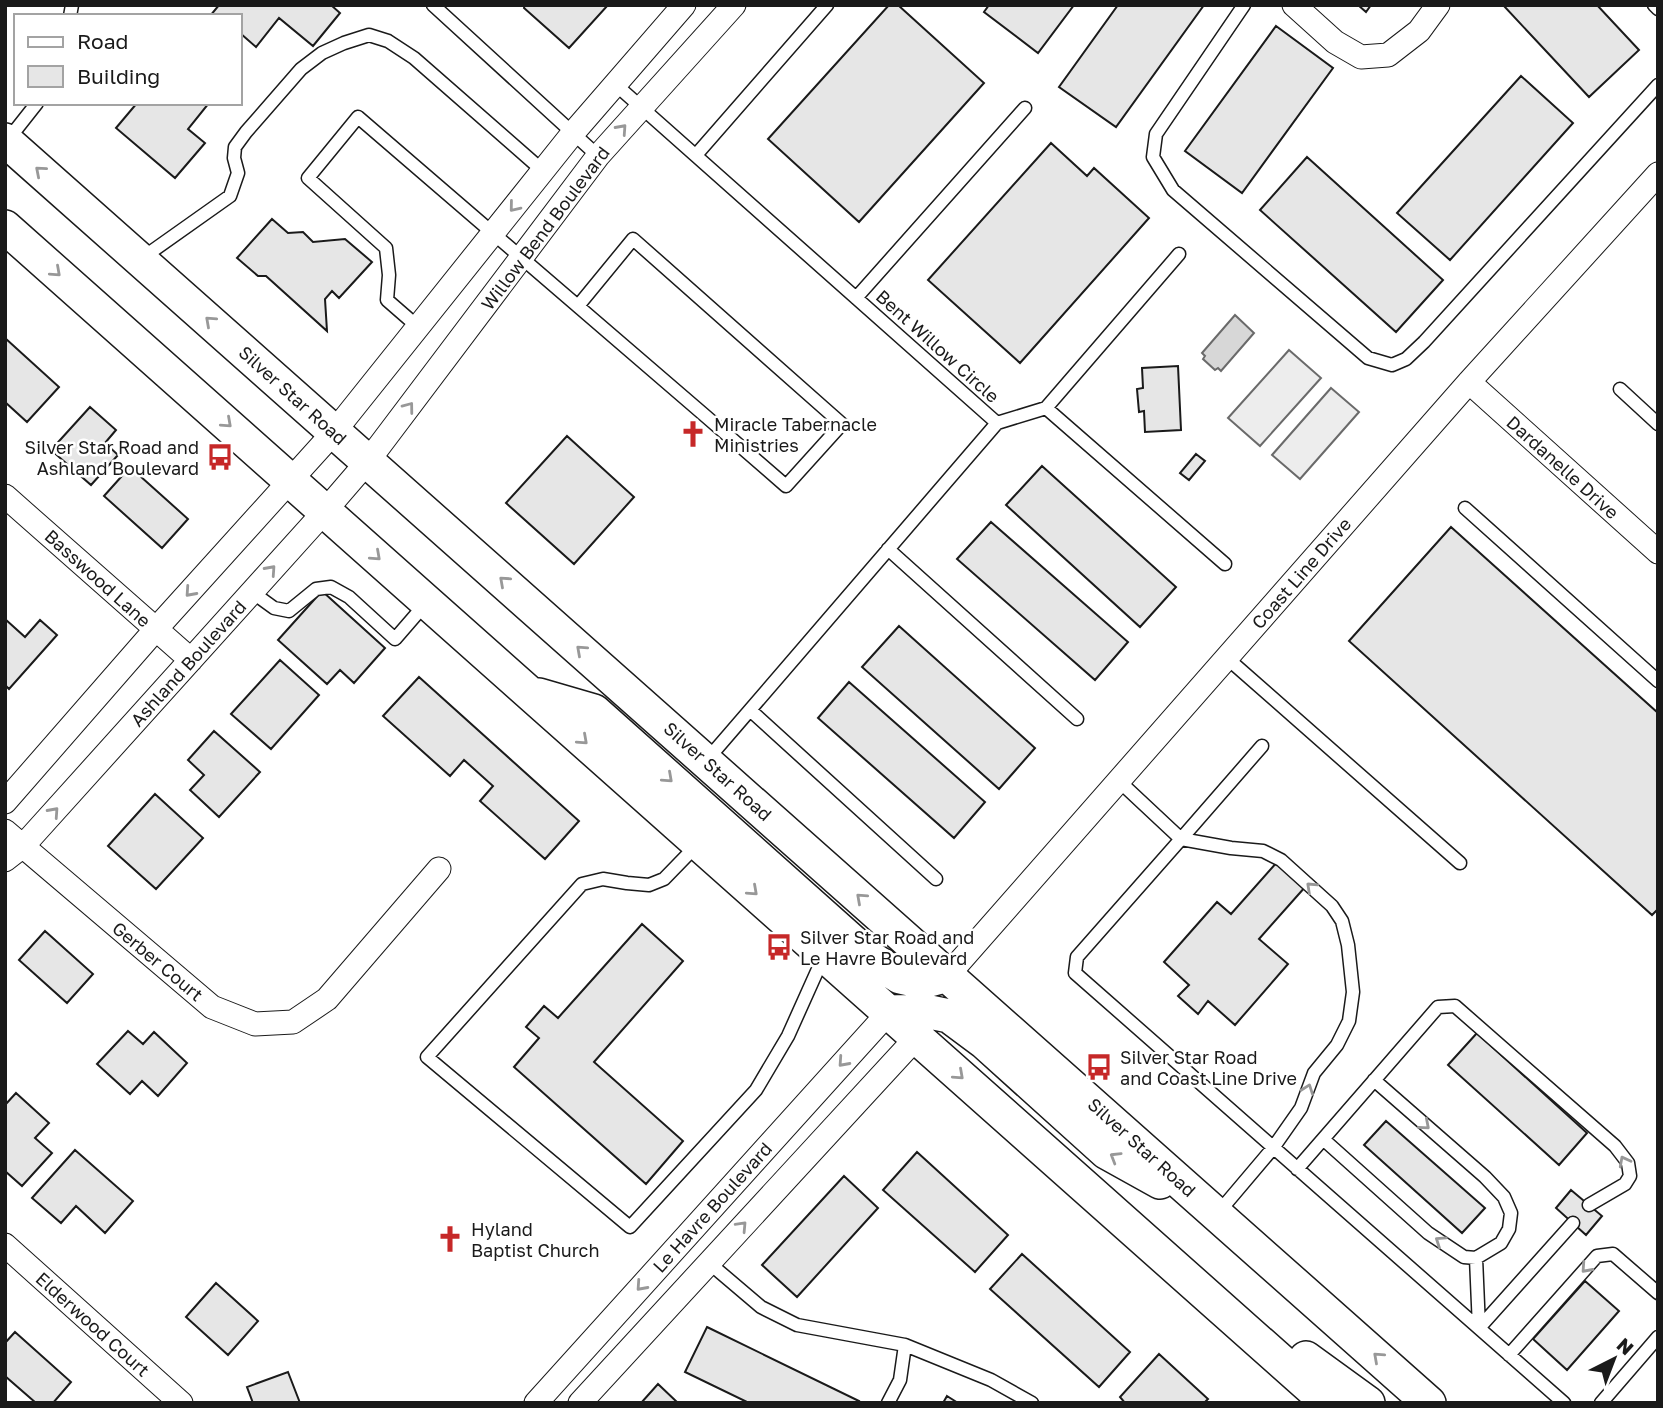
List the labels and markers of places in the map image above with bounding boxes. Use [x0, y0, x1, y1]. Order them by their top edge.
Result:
place label: Miracle Tabernacle Ministries [714, 413, 877, 456]
church icon: Miracle Tabernacle Ministries [678, 419, 708, 449]
place label: Silver Star Road and Ashland Boulevard [25, 436, 199, 479]
bus stop icon: Silver Star Road and Ashland Boulevard [205, 442, 235, 472]
place label: Silver Star Road and Le Havre Boulevard [800, 926, 974, 969]
bus stop icon: Silver Star Road and Le Havre Boulevard [764, 932, 794, 962]
place label: Silver Star Road and Coast Line Drive [1120, 1046, 1297, 1089]
bus stop icon: Silver Star Road and Coast Line Drive [1084, 1052, 1114, 1082]
place label: Hyland Baptist Church [471, 1218, 599, 1261]
church icon: Hyland Baptist Church [435, 1224, 465, 1254]

